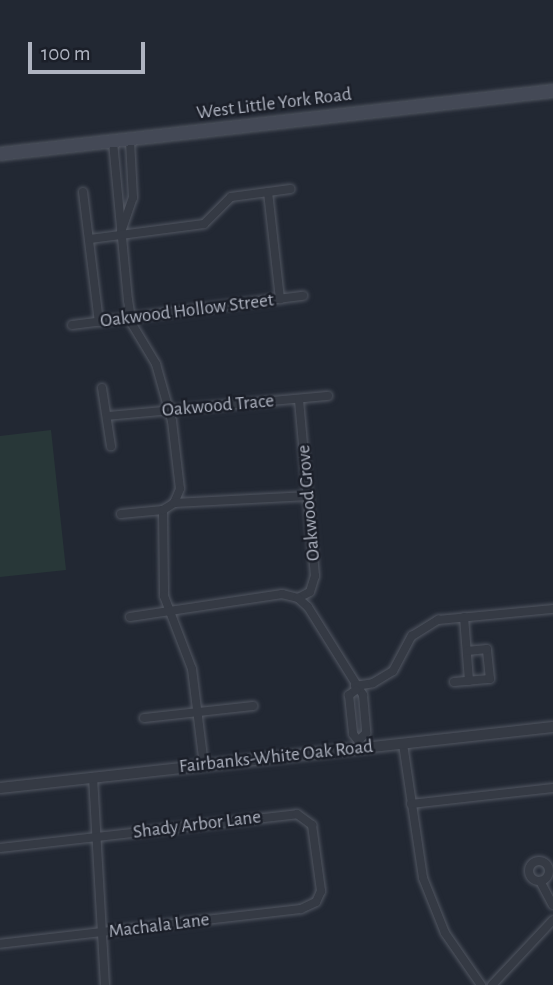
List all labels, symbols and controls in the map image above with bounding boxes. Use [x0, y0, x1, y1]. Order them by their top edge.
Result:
scale bar [32, 28, 149, 72]
text: 100 m [41, 43, 91, 64]
street label: West Little York Road [195, 83, 353, 125]
street label: Oakwood Hollow Street [99, 289, 275, 333]
street label: Oakwood Trace [161, 390, 275, 422]
street label: Oakwood Grove [293, 444, 325, 562]
street label: Fairbanks-White Oak Road [178, 735, 374, 779]
street label: Shady Arbor Lane [132, 806, 262, 844]
street label: Machala Lane [107, 909, 211, 943]

